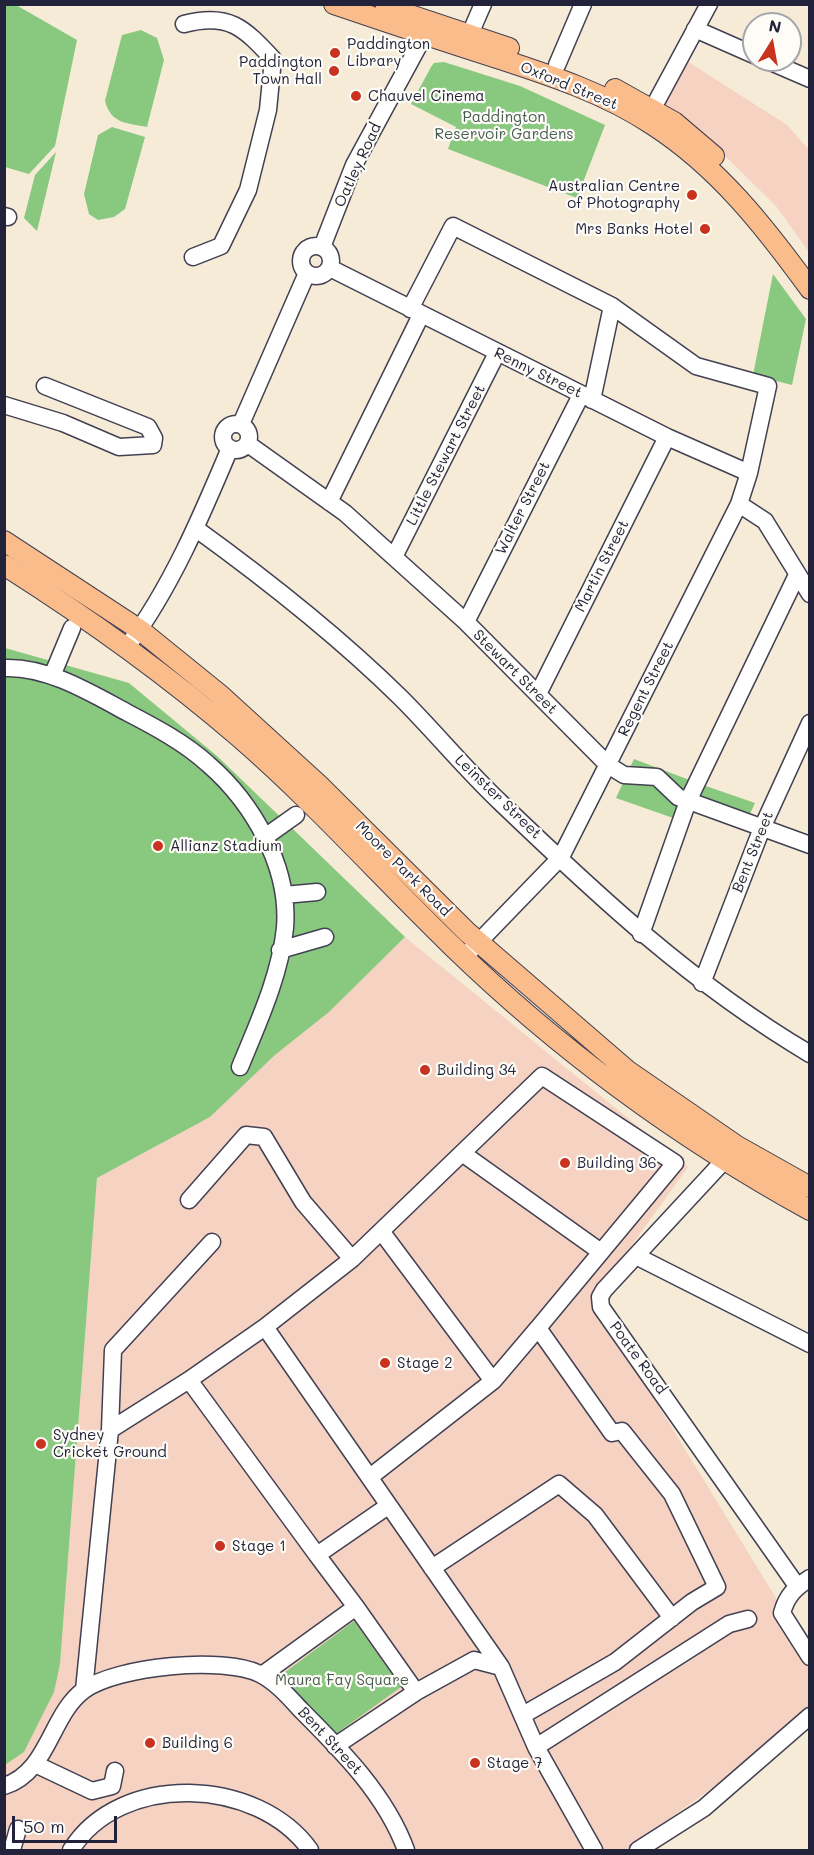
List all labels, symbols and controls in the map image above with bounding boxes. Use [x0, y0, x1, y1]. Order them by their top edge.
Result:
north arrow [742, 12, 802, 72]
text: N [767, 14, 783, 37]
place label: Paddington Library [347, 35, 430, 70]
marker: Paddington Library [328, 46, 342, 60]
place label: Paddington Town Hall [239, 53, 322, 88]
street label: Oxford Street [517, 58, 621, 114]
marker: Paddington Town Hall [327, 64, 341, 78]
place label: Chauvel Cinema [368, 87, 485, 105]
marker: Chauvel Cinema [349, 89, 363, 103]
park label: Paddington Reservoir Gardens [434, 108, 574, 143]
street label: Oatley Road [331, 120, 385, 210]
place label: Australian Centre of Photography [548, 177, 680, 212]
marker: Australian Centre of Photography [685, 188, 699, 202]
place label: Mrs Banks Hotel [575, 220, 693, 238]
marker: Mrs Banks Hotel [698, 222, 712, 236]
street label: Renny Street [491, 344, 585, 402]
street label: Little Stewart Street [403, 382, 489, 528]
street label: Walter Street [492, 458, 554, 558]
street label: Martin Street [571, 517, 633, 615]
street label: Stewart Street [469, 626, 561, 718]
street label: Regent Street [614, 638, 678, 740]
street label: Leinster Street [451, 751, 545, 843]
street label: Bent Street [729, 809, 777, 895]
street label: Moore Park Road [352, 818, 454, 920]
place label: Allianz Stadium [170, 837, 282, 855]
marker: Allianz Stadium [151, 839, 165, 853]
place label: Building 34 [437, 1061, 516, 1079]
marker: Building 34 [418, 1063, 432, 1077]
place label: Building 36 [577, 1154, 657, 1172]
marker: Building 36 [558, 1156, 572, 1170]
street label: Poate Road [606, 1318, 670, 1398]
place label: Stage 2 [397, 1354, 453, 1372]
marker: Stage 2 [378, 1356, 392, 1370]
place label: Sydney Cricket Ground [53, 1426, 167, 1461]
marker: Sydney Cricket Ground [34, 1437, 48, 1451]
place label: Stage 1 [232, 1537, 286, 1555]
marker: Stage 1 [213, 1539, 227, 1553]
park label: Maura Fay Square [275, 1671, 409, 1689]
street label: Bent Street [294, 1703, 366, 1779]
place label: Building 6 [162, 1734, 233, 1752]
marker: Building 6 [143, 1736, 157, 1750]
place label: Stage 7 [487, 1754, 543, 1772]
marker: Stage 7 [468, 1756, 482, 1770]
scale bar [15, 1804, 120, 1842]
text: 50 m [23, 1814, 65, 1838]

